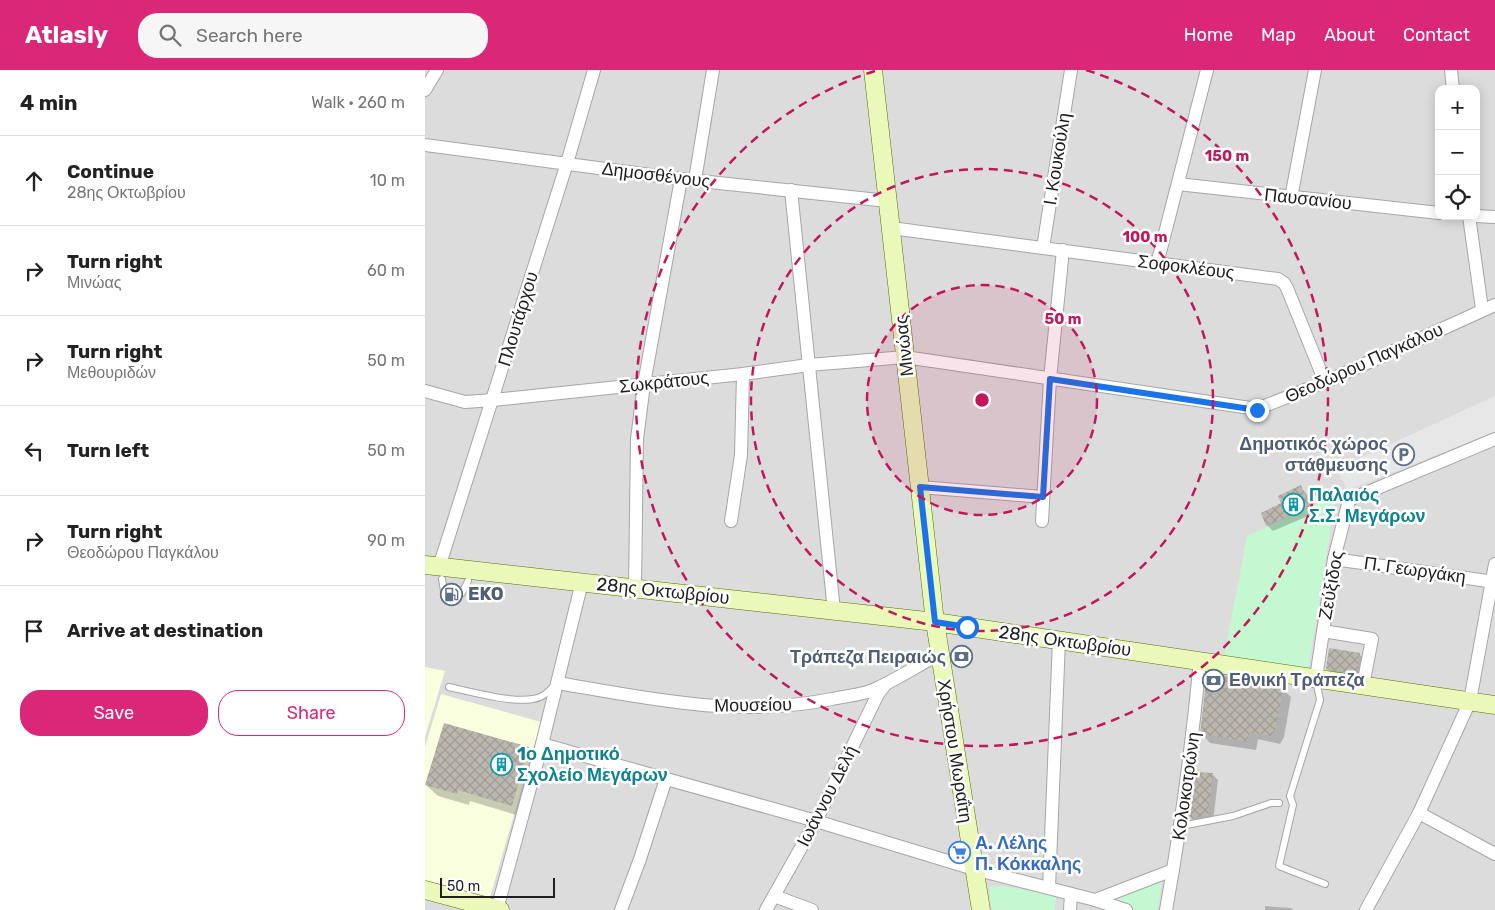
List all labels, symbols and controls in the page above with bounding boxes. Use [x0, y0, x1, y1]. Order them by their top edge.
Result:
search box [138, 13, 488, 58]
text: Atlasly [25, 21, 108, 49]
icon: search [156, 21, 184, 49]
text: Search here [196, 24, 303, 47]
text: Home [1184, 24, 1233, 46]
text: Map [1261, 24, 1296, 46]
text: About [1324, 24, 1375, 46]
text: Contact [1403, 24, 1470, 46]
map controls [1435, 85, 1480, 220]
button: + [1435, 85, 1480, 130]
text: 4 min [20, 90, 78, 115]
text: Walk · 260 m [311, 93, 405, 112]
street label: Ι. Κουκούλη [1039, 111, 1075, 207]
button: − [1435, 130, 1480, 175]
text: 150 m [1205, 147, 1249, 165]
street label: Δημοσθένους [601, 157, 712, 193]
text: Continue [67, 160, 154, 183]
icon: ahead [20, 167, 48, 195]
text: 10 m [370, 171, 405, 190]
button: locate [1435, 175, 1480, 220]
text: 28ης Οκτωβρίου [67, 183, 186, 202]
street label: Παυσανίου [1263, 183, 1353, 215]
text: 100 m [1123, 228, 1167, 246]
text: Turn right [67, 250, 162, 273]
street label: Σοφοκλέους [1136, 250, 1236, 284]
icon: right [20, 257, 48, 285]
text: 60 m [367, 261, 405, 280]
street label: Πλουτάρχου [493, 269, 543, 369]
text: Μινώας [67, 273, 121, 292]
text: 50 m [1045, 310, 1081, 328]
street label: Μινώας [890, 314, 918, 378]
street label: Θεοδώρου Παγκάλου [1282, 318, 1446, 408]
text: Turn right [67, 340, 162, 363]
icon: right [20, 347, 48, 375]
text: 50 m [367, 351, 405, 370]
text: Μεθουριδών [67, 363, 156, 382]
street label: Σωκράτους [618, 366, 710, 398]
centre of rings [973, 391, 991, 409]
route end [1246, 399, 1269, 422]
place label: Δημοτικός χώρος στάθμευσης [1239, 433, 1388, 476]
icon: left [20, 437, 48, 465]
text: Turn left [67, 439, 149, 462]
text: 50 m [367, 441, 405, 460]
parking icon: Δημοτικός χώρος στάθμευσης [1392, 442, 1416, 466]
place label: Παλαιός Σ.Σ. Μεγάρων [1309, 484, 1426, 527]
building icon: Παλαιός Σ.Σ. Μεγάρων [1281, 493, 1305, 517]
text: Turn right [67, 520, 162, 543]
icon: right [20, 527, 48, 555]
text: 90 m [367, 531, 405, 550]
text: Θεοδώρου Παγκάλου [67, 543, 219, 562]
street label: Ζεύξιδος [1314, 548, 1348, 621]
street label: Π. Γεωργάκη [1363, 552, 1467, 588]
street label: 28ης Οκτωβρίου [595, 573, 731, 609]
fuel station icon: EKO [440, 582, 464, 606]
place label: EKO [468, 583, 504, 605]
route start [956, 616, 979, 639]
icon: arrive [20, 617, 48, 645]
text: Arrive at destination [67, 619, 263, 642]
street label: 28ης Οκτωβρίου [997, 621, 1133, 661]
bank icon: Τράπεζα Πειραιώς [950, 645, 974, 669]
place label: Τράπεζα Πειραιώς [790, 646, 946, 668]
bank icon: Εθνική Τράπεζα [1201, 668, 1225, 692]
place label: Εθνική Τράπεζα [1229, 669, 1364, 691]
street label: Χρήστου Μωραΐτη [933, 678, 977, 824]
button: Save [20, 690, 208, 736]
button: Share [218, 690, 405, 736]
street label: Μουσείου [714, 693, 792, 717]
street label: Κολοκοτρώνη [1168, 730, 1204, 842]
street label: Ιωάννου Δελή [792, 742, 862, 850]
place label: 1ο Δημοτικό Σχολείο Μεγάρων [517, 743, 668, 786]
building icon: 1ο Δημοτικό Σχολείο Μεγάρων [489, 752, 513, 776]
place label: Α. Λέλης Π. Κόκκαλης [975, 832, 1081, 875]
supermarket icon: Α. Λέλης Π. Κόκκαλης [947, 841, 971, 865]
scale bar [440, 875, 555, 898]
text: 50 m [447, 878, 480, 895]

